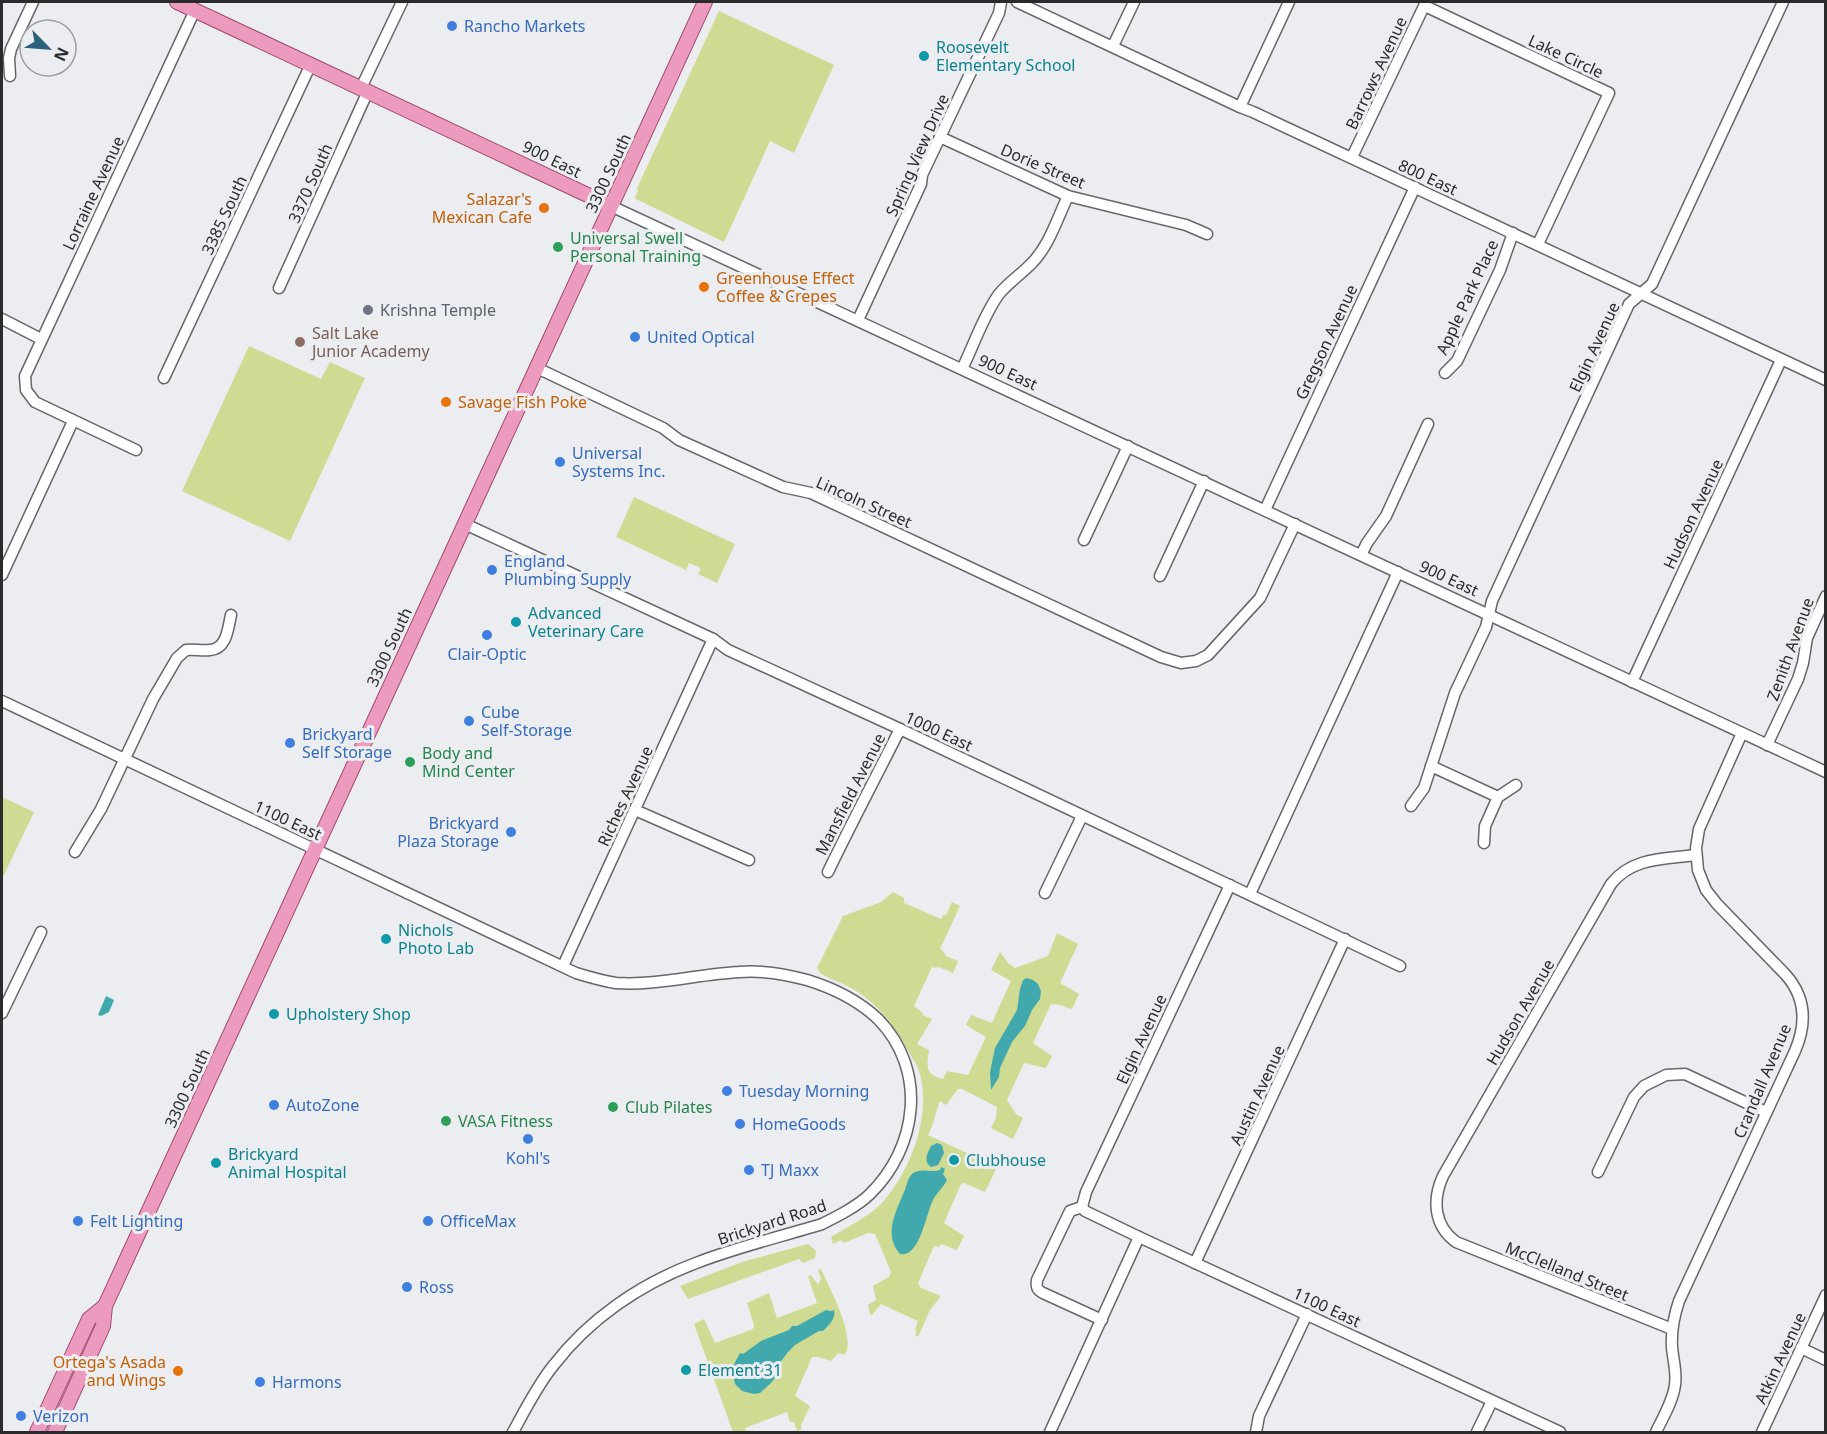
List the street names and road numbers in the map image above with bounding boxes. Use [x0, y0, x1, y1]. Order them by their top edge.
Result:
street label: Barrows Avenue [1340, 13, 1412, 133]
street label: Lake Circle [1525, 29, 1607, 83]
street label: Spring View Drive [880, 90, 954, 220]
street label: 3300 South [580, 130, 636, 216]
street label: Lorraine Avenue [57, 132, 129, 254]
street label: 900 East [519, 135, 585, 183]
street label: Dorie Street [997, 138, 1089, 194]
street label: 3370 South [283, 140, 337, 226]
street label: 800 East [1395, 154, 1461, 200]
street label: 3385 South [196, 172, 252, 258]
street label: Apple Park Place [1431, 236, 1503, 358]
street label: Gregson Avenue [1290, 281, 1362, 403]
street label: Elgin Avenue [1563, 298, 1625, 396]
street label: 900 East [975, 349, 1041, 395]
street label: Hudson Avenue [1658, 455, 1728, 573]
street label: Lincoln Street [813, 471, 916, 533]
street label: 900 East [1416, 555, 1482, 601]
street label: Zenith Avenue [1761, 594, 1819, 704]
street label: 3300 South [361, 604, 417, 690]
street label: 1000 East [902, 706, 977, 756]
street label: Mansfield Avenue [810, 729, 890, 859]
street label: Riches Avenue [592, 742, 658, 850]
street label: 1100 East [251, 795, 326, 845]
street label: Hudson Avenue [1481, 955, 1559, 1069]
street label: Elgin Avenue [1110, 990, 1172, 1088]
street label: Crandall Avenue [1728, 1020, 1796, 1142]
street label: Austin Avenue [1224, 1041, 1290, 1149]
street label: 3300 South [159, 1045, 215, 1131]
street label: Brickyard Road [715, 1194, 829, 1250]
street label: McClelland Street [1502, 1236, 1632, 1306]
street label: 1100 East [1290, 1282, 1365, 1332]
street label: Atkin Avenue [1749, 1309, 1811, 1407]

